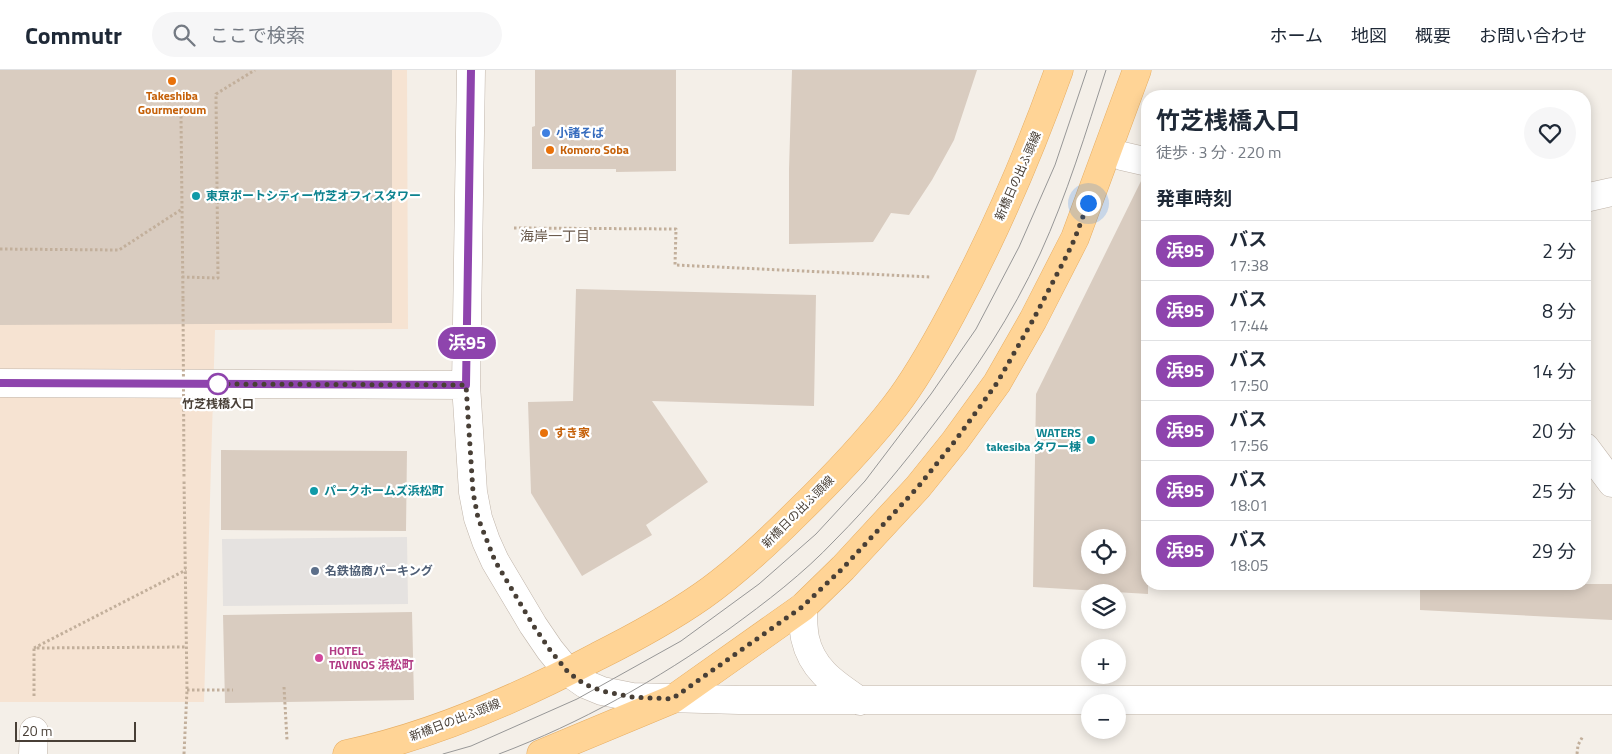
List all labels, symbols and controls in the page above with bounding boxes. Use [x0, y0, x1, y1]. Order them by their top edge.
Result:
search box [152, 12, 502, 57]
text: Commutr [25, 17, 122, 53]
text: ここで検索 [210, 20, 305, 49]
icon: search [170, 21, 198, 49]
text: ホーム [1270, 22, 1323, 49]
text: 地図 [1351, 22, 1387, 49]
text: 概要 [1415, 22, 1451, 49]
text: お問い合わせ [1479, 22, 1587, 49]
marker: Takeshiba Gourmeroum [166, 75, 178, 87]
place label: Takeshiba Gourmeroum [138, 86, 206, 119]
text: 竹芝桟橋入口 [1156, 102, 1300, 138]
button: heart [1524, 107, 1576, 159]
place label: 小諸そば [556, 123, 604, 142]
marker: 小諸そば [540, 127, 552, 139]
street label: 新橋日の出ふ頭線 [989, 128, 1046, 224]
place label: Komoro Soba [560, 140, 629, 159]
text: 徒歩 · 3 分 · 220 m [1156, 140, 1281, 164]
marker: Komoro Soba [544, 144, 556, 156]
text: 発車時刻 [1156, 183, 1232, 212]
place label: 東京ポートシティー竹芝オフィスタワー [206, 186, 421, 205]
marker: 東京ポートシティー竹芝オフィスタワー [190, 190, 202, 202]
your location [1076, 191, 1101, 216]
text: バス [1229, 224, 1267, 253]
district label: 海岸一丁目 [520, 225, 590, 246]
text: 2 分 [1542, 236, 1576, 265]
text: 浜95 [1166, 237, 1204, 264]
text: 17:38 [1229, 253, 1268, 277]
text: バス [1229, 284, 1267, 313]
text: 8 分 [1542, 296, 1576, 325]
text: 浜95 [1166, 297, 1204, 324]
text: 17:44 [1229, 313, 1268, 337]
line badge: 浜95 [438, 327, 496, 359]
text: 浜95 [448, 329, 486, 356]
text: バス [1229, 344, 1267, 373]
text: 14 分 [1532, 356, 1576, 385]
text: 浜95 [1166, 357, 1204, 384]
marker: 竹芝桟橋入口 [207, 373, 229, 395]
text: 17:50 [1229, 373, 1268, 397]
place label: 竹芝桟橋入口 [182, 394, 254, 413]
text: バス [1229, 404, 1267, 433]
text: 20 分 [1532, 416, 1576, 445]
text: 浜95 [1166, 417, 1204, 444]
place label: すき家 [554, 423, 590, 442]
place label: WATERS takesiba タワー棟 [986, 423, 1081, 456]
marker: すき家 [538, 427, 550, 439]
text: 17:56 [1229, 433, 1268, 457]
marker: WATERS takesiba タワー棟 [1085, 434, 1097, 446]
text: バス [1229, 464, 1267, 493]
street label: 新橋日の出ふ頭線 [757, 471, 838, 552]
text: 25 分 [1532, 476, 1576, 505]
text: 浜95 [1166, 477, 1204, 504]
place label: パークホームズ浜松町 [324, 481, 444, 500]
marker: パークホームズ浜松町 [308, 485, 320, 497]
text: 18:01 [1229, 493, 1268, 517]
text: バス [1229, 524, 1267, 553]
map controls [1081, 529, 1126, 739]
button: locate [1081, 529, 1126, 574]
text: 29 分 [1532, 536, 1576, 565]
text: 浜95 [1166, 537, 1204, 564]
text: 18:05 [1229, 553, 1268, 577]
place label: 名鉄協商パーキング [325, 561, 433, 580]
marker: 名鉄協商パーキング [309, 565, 321, 577]
button: layers [1081, 584, 1126, 629]
button: + [1081, 639, 1126, 684]
place label: HOTEL TAVINOS 浜松町 [329, 641, 414, 674]
marker: HOTEL TAVINOS 浜松町 [313, 652, 325, 664]
street label: 新橋日の出ふ頭線 [407, 693, 503, 746]
button: − [1081, 694, 1126, 739]
scale bar [15, 719, 136, 742]
text: 20 m [22, 720, 52, 741]

